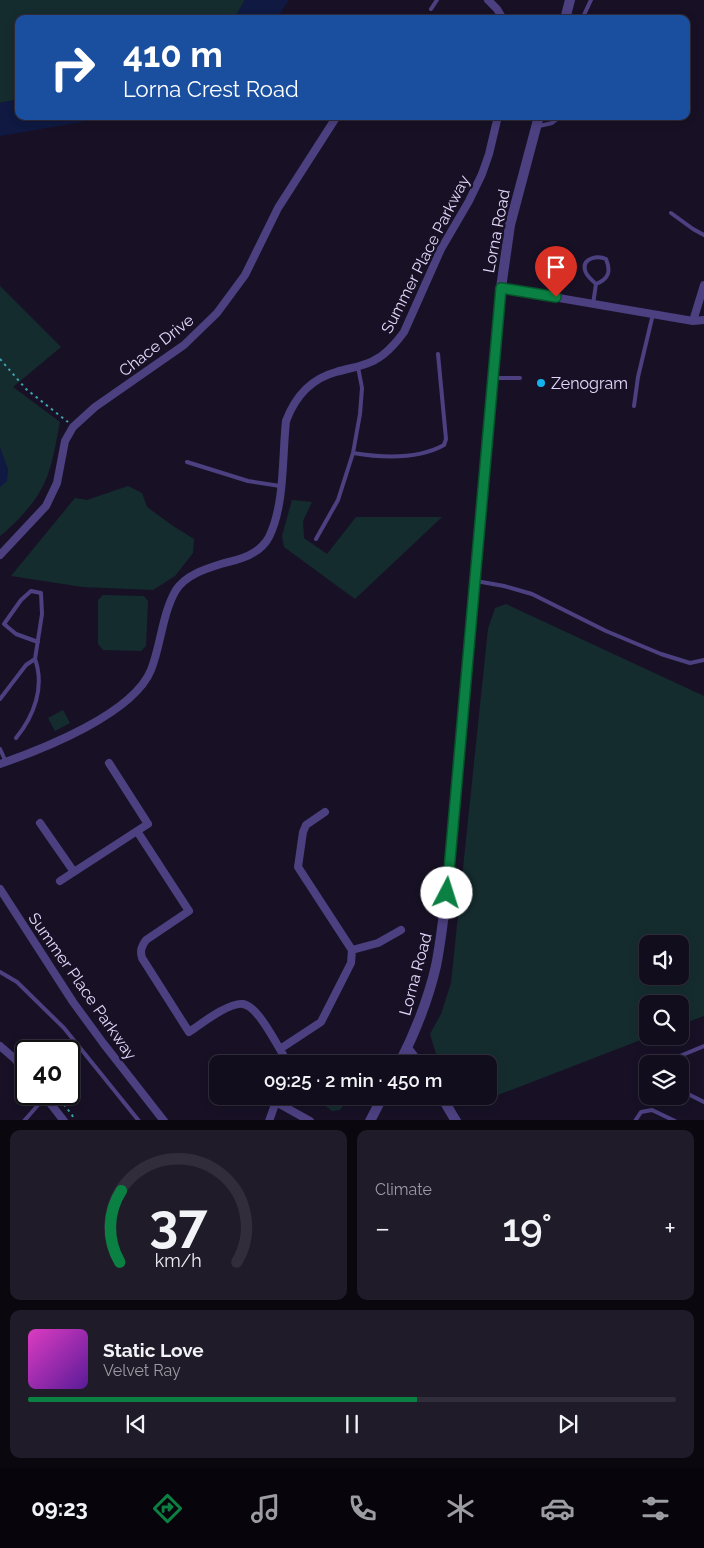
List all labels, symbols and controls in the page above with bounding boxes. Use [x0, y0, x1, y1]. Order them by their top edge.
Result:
text: 410 m [123, 34, 223, 75]
icon: right [40, 35, 105, 100]
text: Lorna Crest Road [123, 76, 299, 102]
street label: Summer Place Parkway [377, 172, 474, 337]
street label: Lorna Road [479, 188, 514, 275]
pin [535, 246, 577, 297]
icon: arrive [542, 253, 570, 281]
street label: Chace Drive [115, 310, 197, 380]
place label: Zenogram [551, 374, 628, 393]
marker: Zenogram [535, 377, 547, 389]
position arrow [420, 866, 472, 918]
street label: Summer Place Parkway [25, 909, 141, 1064]
street label: Lorna Road [395, 931, 436, 1018]
map controls [639, 935, 689, 1105]
button: sound [639, 935, 689, 985]
button: search [639, 995, 689, 1045]
speed limit sign: 40 [15, 1040, 80, 1105]
button: layers [639, 1055, 689, 1105]
text: 09:25 · 2 min · 450 m [264, 1069, 442, 1091]
text: Climate [375, 1180, 432, 1199]
text: 37 [149, 1192, 208, 1253]
text: 19° [502, 1205, 552, 1250]
text: − [375, 1212, 390, 1245]
text: + [664, 1212, 676, 1245]
text: km/h [155, 1250, 202, 1271]
text: Static Love [103, 1339, 204, 1361]
text: Velvet Ray [103, 1361, 181, 1380]
icon: previous [122, 1410, 150, 1438]
icon: pause [338, 1410, 366, 1438]
icon: next [554, 1410, 582, 1438]
icon: directions [150, 1491, 185, 1526]
icon: music [248, 1491, 283, 1526]
icon: phone [345, 1491, 380, 1526]
icon: climate [443, 1491, 478, 1526]
icon: car [540, 1491, 575, 1526]
icon: filters [638, 1491, 673, 1526]
text: 09:23 [31, 1495, 88, 1521]

